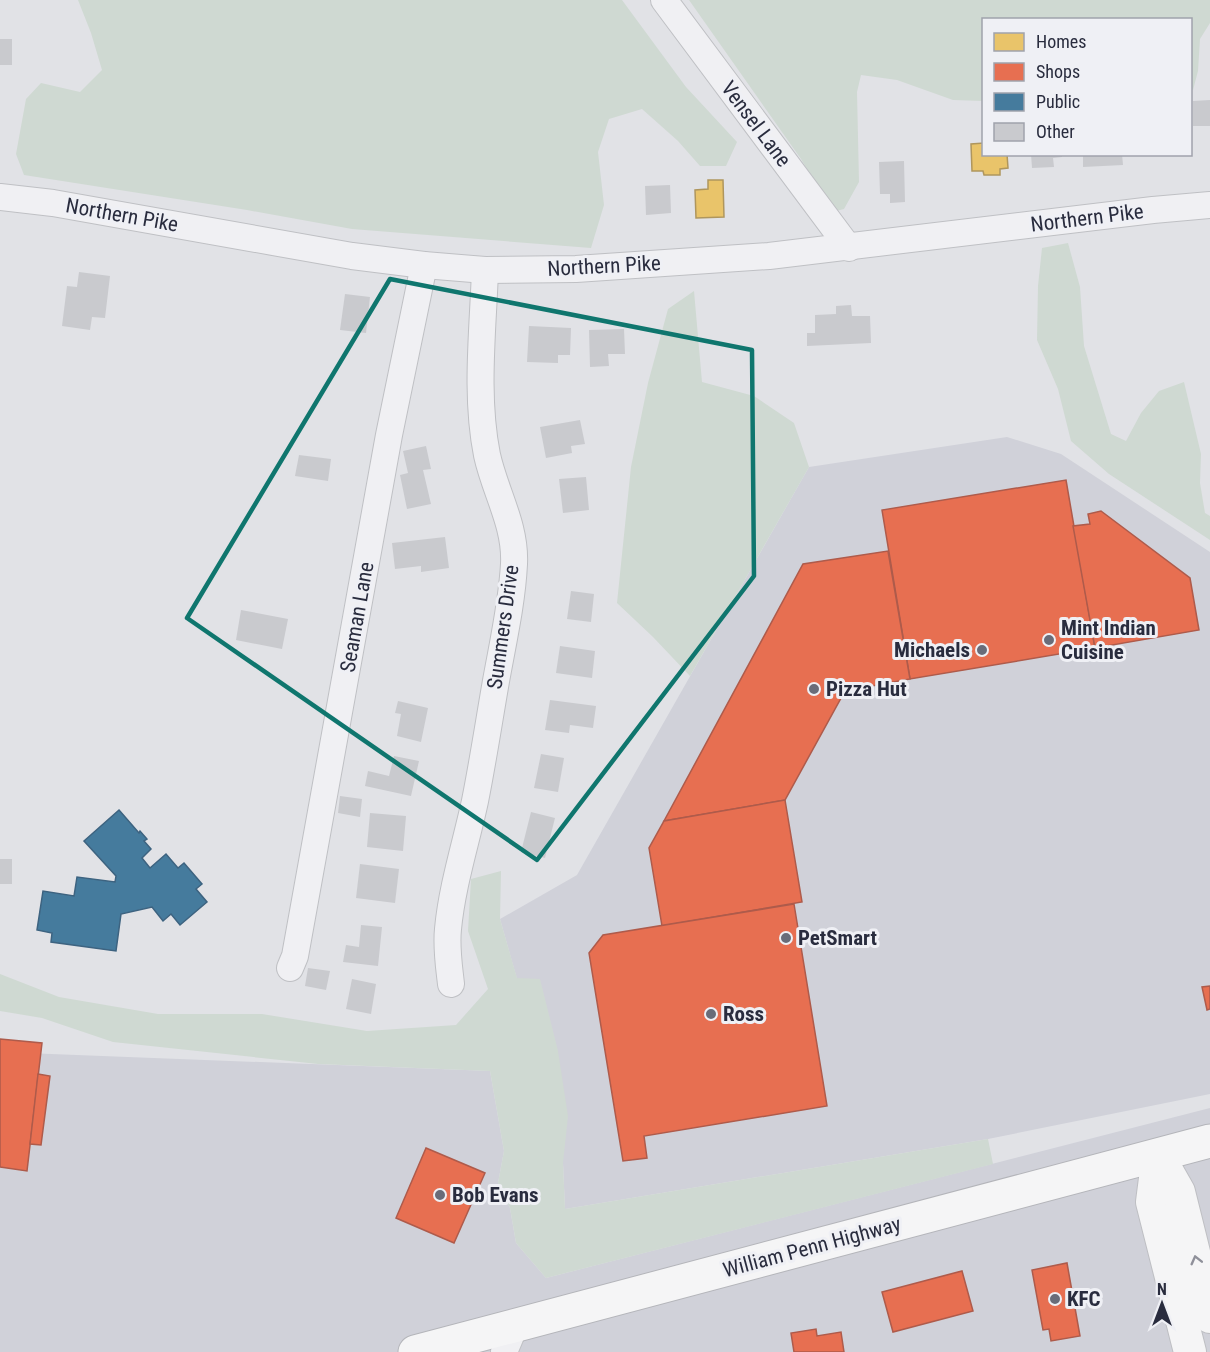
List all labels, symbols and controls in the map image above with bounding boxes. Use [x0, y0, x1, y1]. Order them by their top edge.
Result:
legend [982, 18, 1192, 156]
text: Homes [1036, 31, 1086, 52]
text: Shops [1036, 61, 1080, 82]
street label: Vensel Lane [716, 77, 796, 171]
text: Public [1036, 91, 1080, 112]
text: Other [1036, 121, 1075, 142]
street label: Northern Pike [64, 193, 180, 237]
street label: Northern Pike [1029, 199, 1145, 237]
street label: Northern Pike [547, 251, 662, 281]
street label: Seaman Lane [335, 560, 379, 674]
street label: Summers Drive [482, 563, 524, 691]
place label: Mint Indian Cuisine [1061, 616, 1156, 664]
marker: Mint Indian Cuisine [1042, 633, 1056, 647]
place label: Michaels [894, 638, 970, 662]
marker: Michaels [975, 643, 989, 657]
place label: Pizza Hut [826, 677, 907, 701]
marker: Pizza Hut [807, 682, 821, 696]
place label: PetSmart [798, 926, 877, 950]
marker: PetSmart [779, 931, 793, 945]
place label: Ross [723, 1002, 764, 1026]
marker: Ross [704, 1007, 718, 1021]
place label: Bob Evans [452, 1183, 539, 1207]
marker: Bob Evans [433, 1188, 447, 1202]
street label: William Penn Highway [720, 1212, 904, 1282]
one-way arrow [1190, 1255, 1203, 1265]
north arrow [1132, 1274, 1192, 1334]
text: N [1157, 1280, 1167, 1299]
place label: KFC [1067, 1287, 1101, 1311]
marker: KFC [1048, 1292, 1062, 1306]

